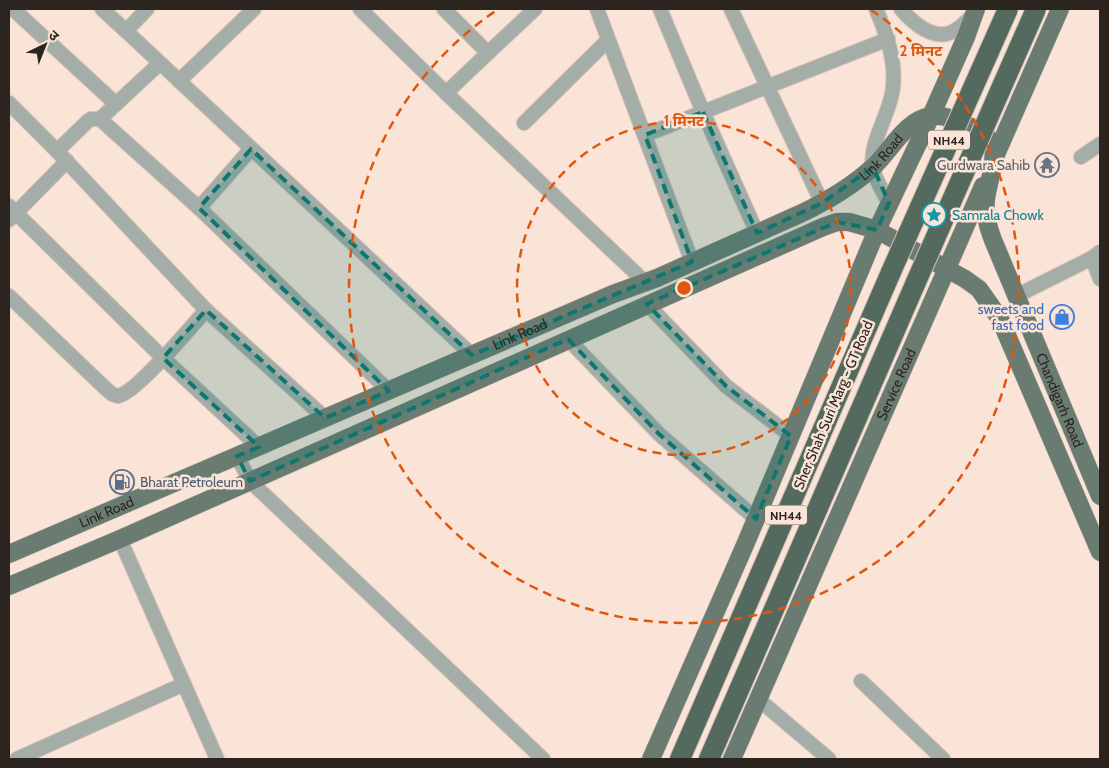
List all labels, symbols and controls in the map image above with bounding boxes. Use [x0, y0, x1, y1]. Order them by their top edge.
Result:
north arrow [20, 20, 70, 70]
text: उ [45, 26, 64, 45]
text: 2 मिनट [900, 42, 943, 60]
text: 1 मिनट [664, 112, 705, 130]
street label: Link Road [855, 130, 907, 184]
road number: NH44 [928, 130, 970, 150]
temple icon: Gurdwara Sahib [1034, 152, 1060, 178]
place label: Gurdwara Sahib [937, 156, 1030, 174]
place icon: Samrala Chowk [921, 202, 947, 228]
place label: Samrala Chowk [952, 206, 1044, 224]
centre of rings [675, 279, 693, 297]
place label: sweets and fast food [978, 300, 1044, 334]
shop icon: sweets and fast food [1049, 304, 1075, 330]
street label: Link Road [490, 314, 550, 354]
street label: Sher Shah Suri Marg - GT Road [789, 318, 877, 492]
street label: Service Road [872, 346, 920, 423]
street label: Chandigarh Road [1032, 350, 1088, 450]
fuel station icon: Bharat Petroleum [109, 469, 135, 495]
place label: Bharat Petroleum [140, 473, 243, 491]
street label: Link Road [76, 492, 136, 532]
road number: NH44 [765, 506, 807, 524]

